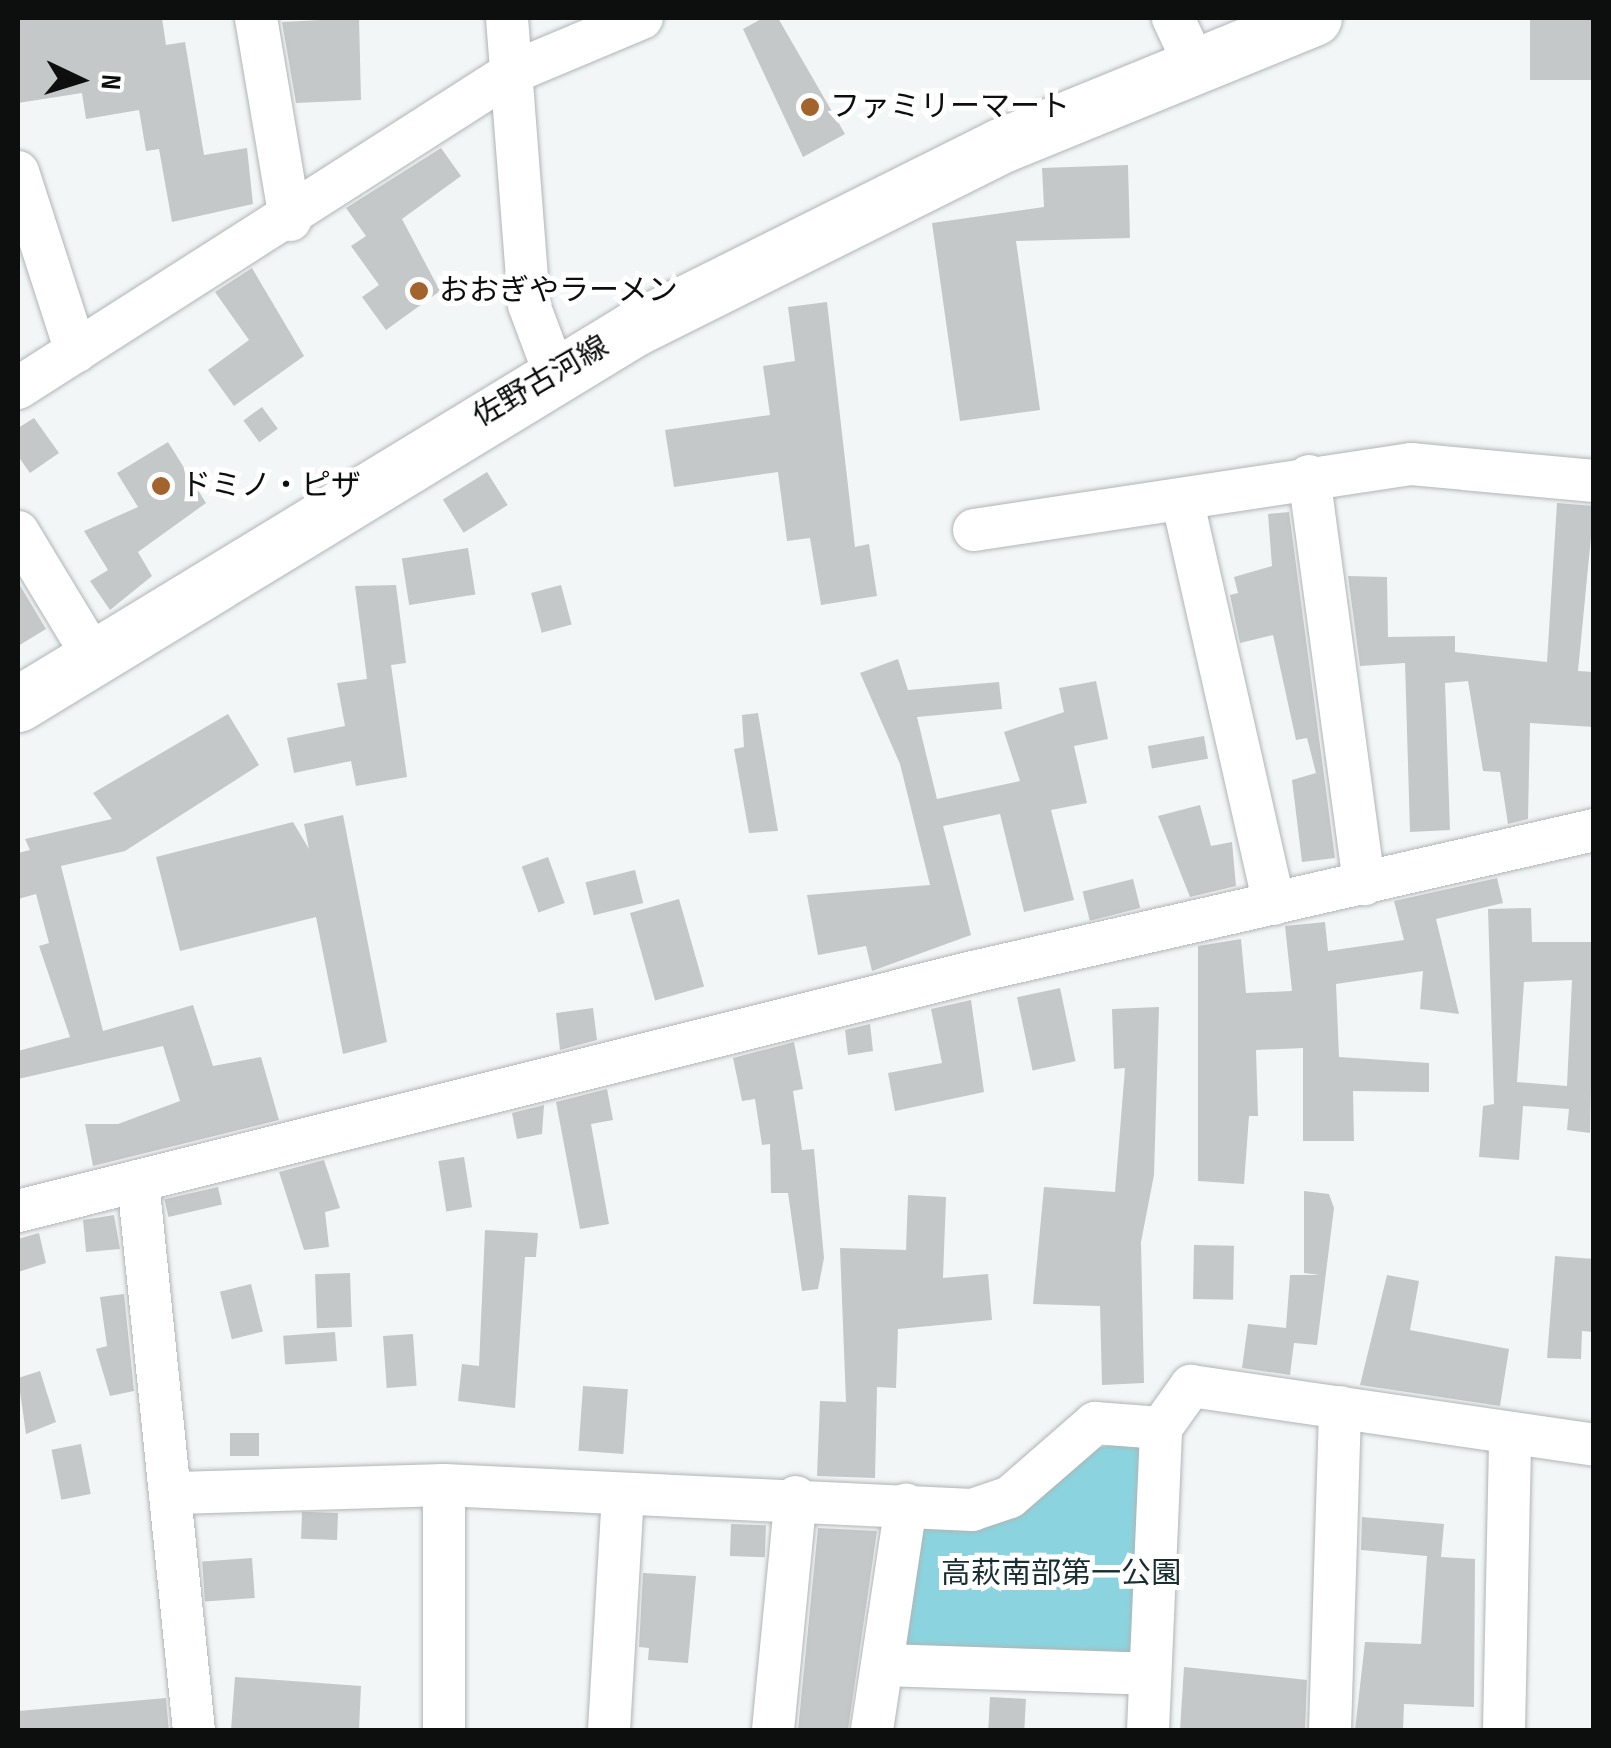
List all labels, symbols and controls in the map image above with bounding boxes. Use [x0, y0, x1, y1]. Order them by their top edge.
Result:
north arrow [30, 30, 130, 130]
text: N [93, 74, 127, 91]
place label: ファミリーマート [830, 89, 1070, 125]
marker: ファミリーマート [799, 96, 821, 118]
place label: おおぎやラーメン [439, 273, 679, 309]
marker: おおぎやラーメン [408, 280, 430, 302]
street label: 佐野古河線 [467, 329, 615, 435]
place label: ドミノ・ピザ [181, 468, 361, 504]
marker: ドミノ・ピザ [150, 475, 172, 497]
park label: 高萩南部第一公園 [941, 1556, 1181, 1592]

